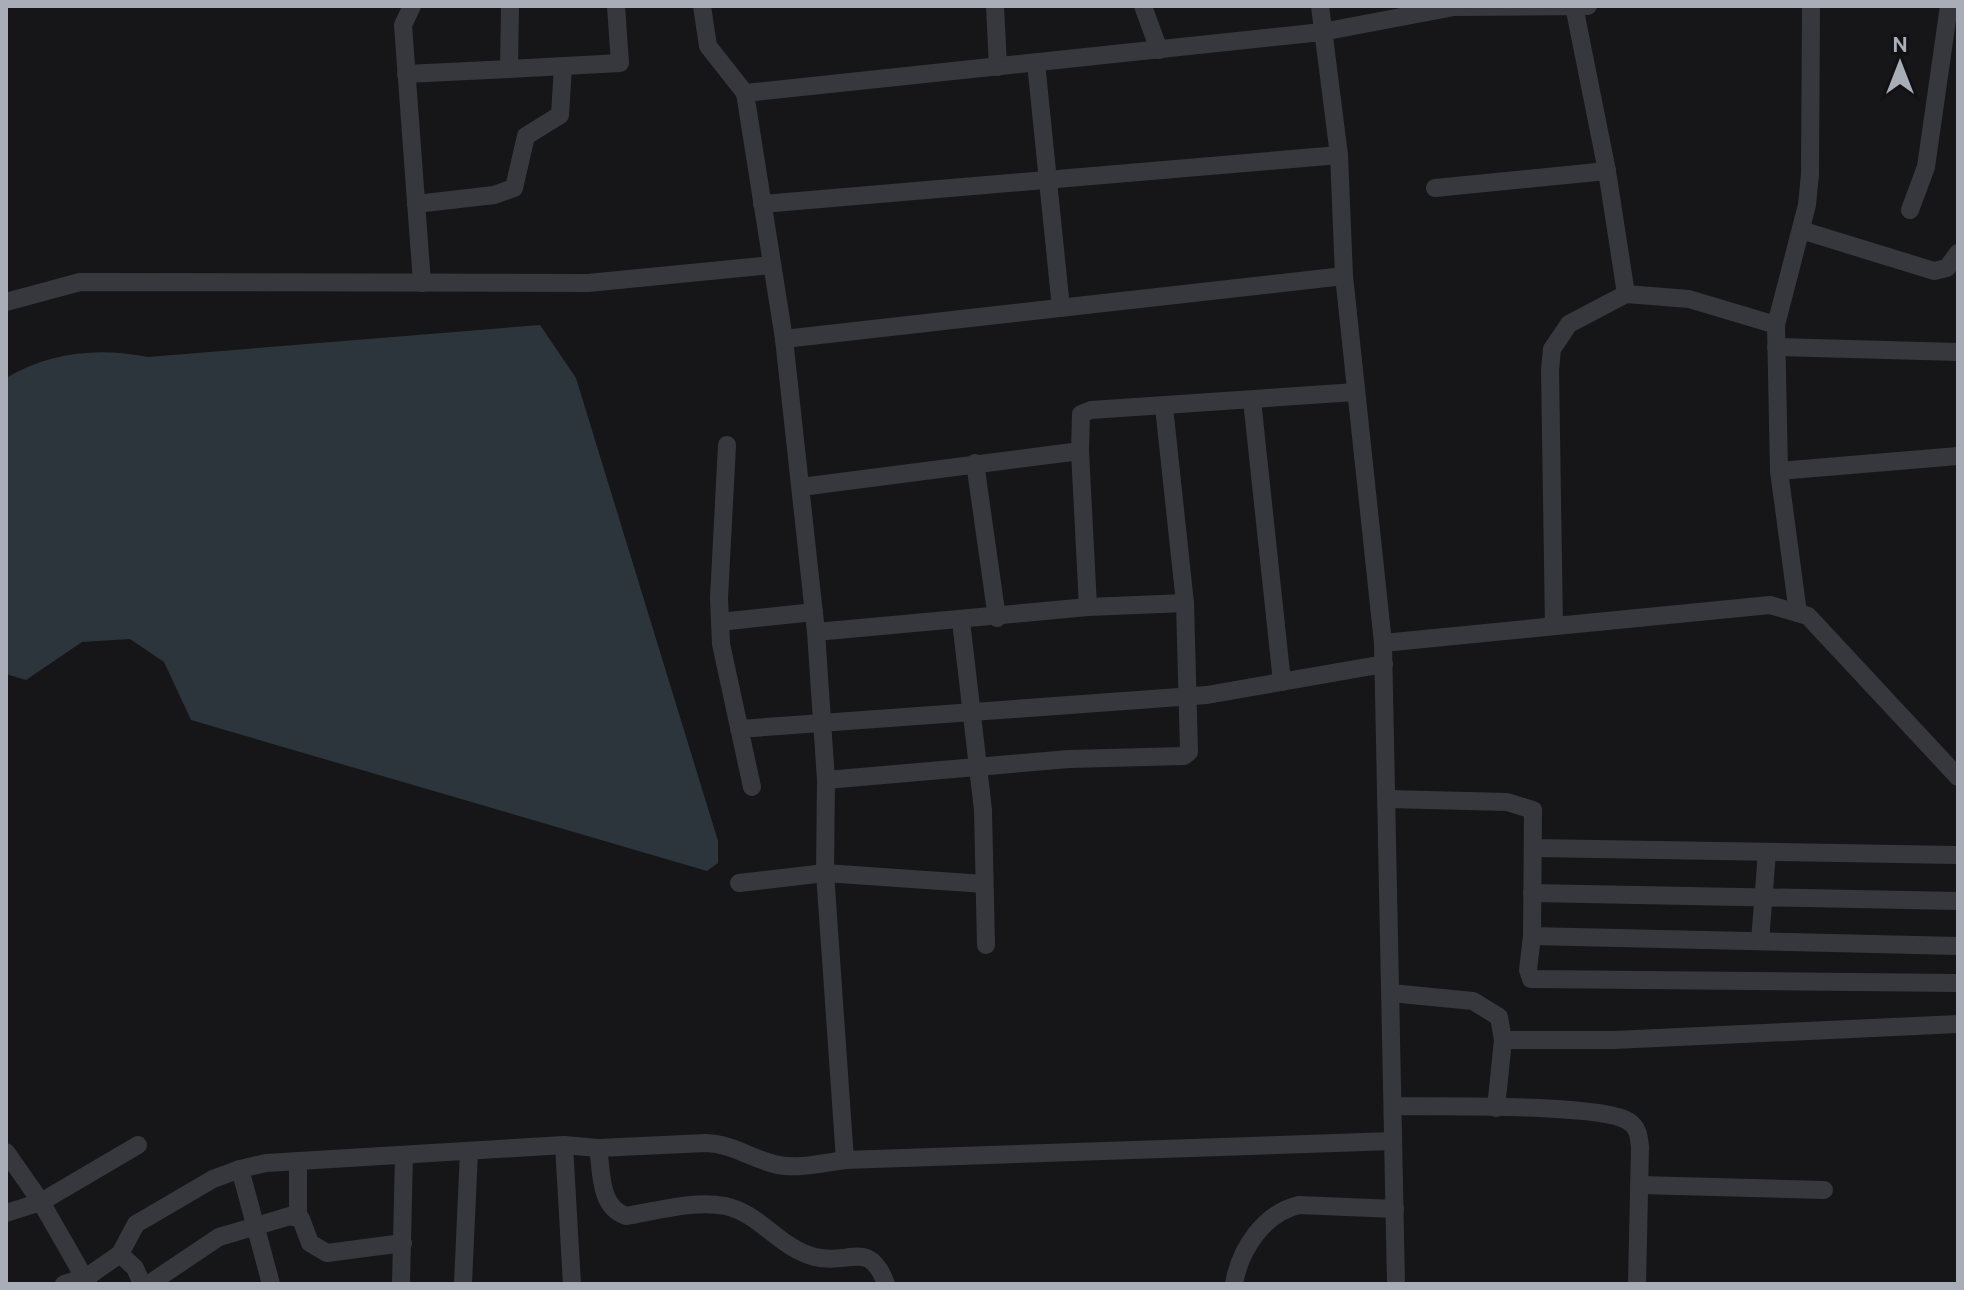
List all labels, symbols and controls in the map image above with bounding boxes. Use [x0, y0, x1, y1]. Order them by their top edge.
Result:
north arrow [1860, 24, 1940, 104]
text: N [1892, 31, 1908, 58]

